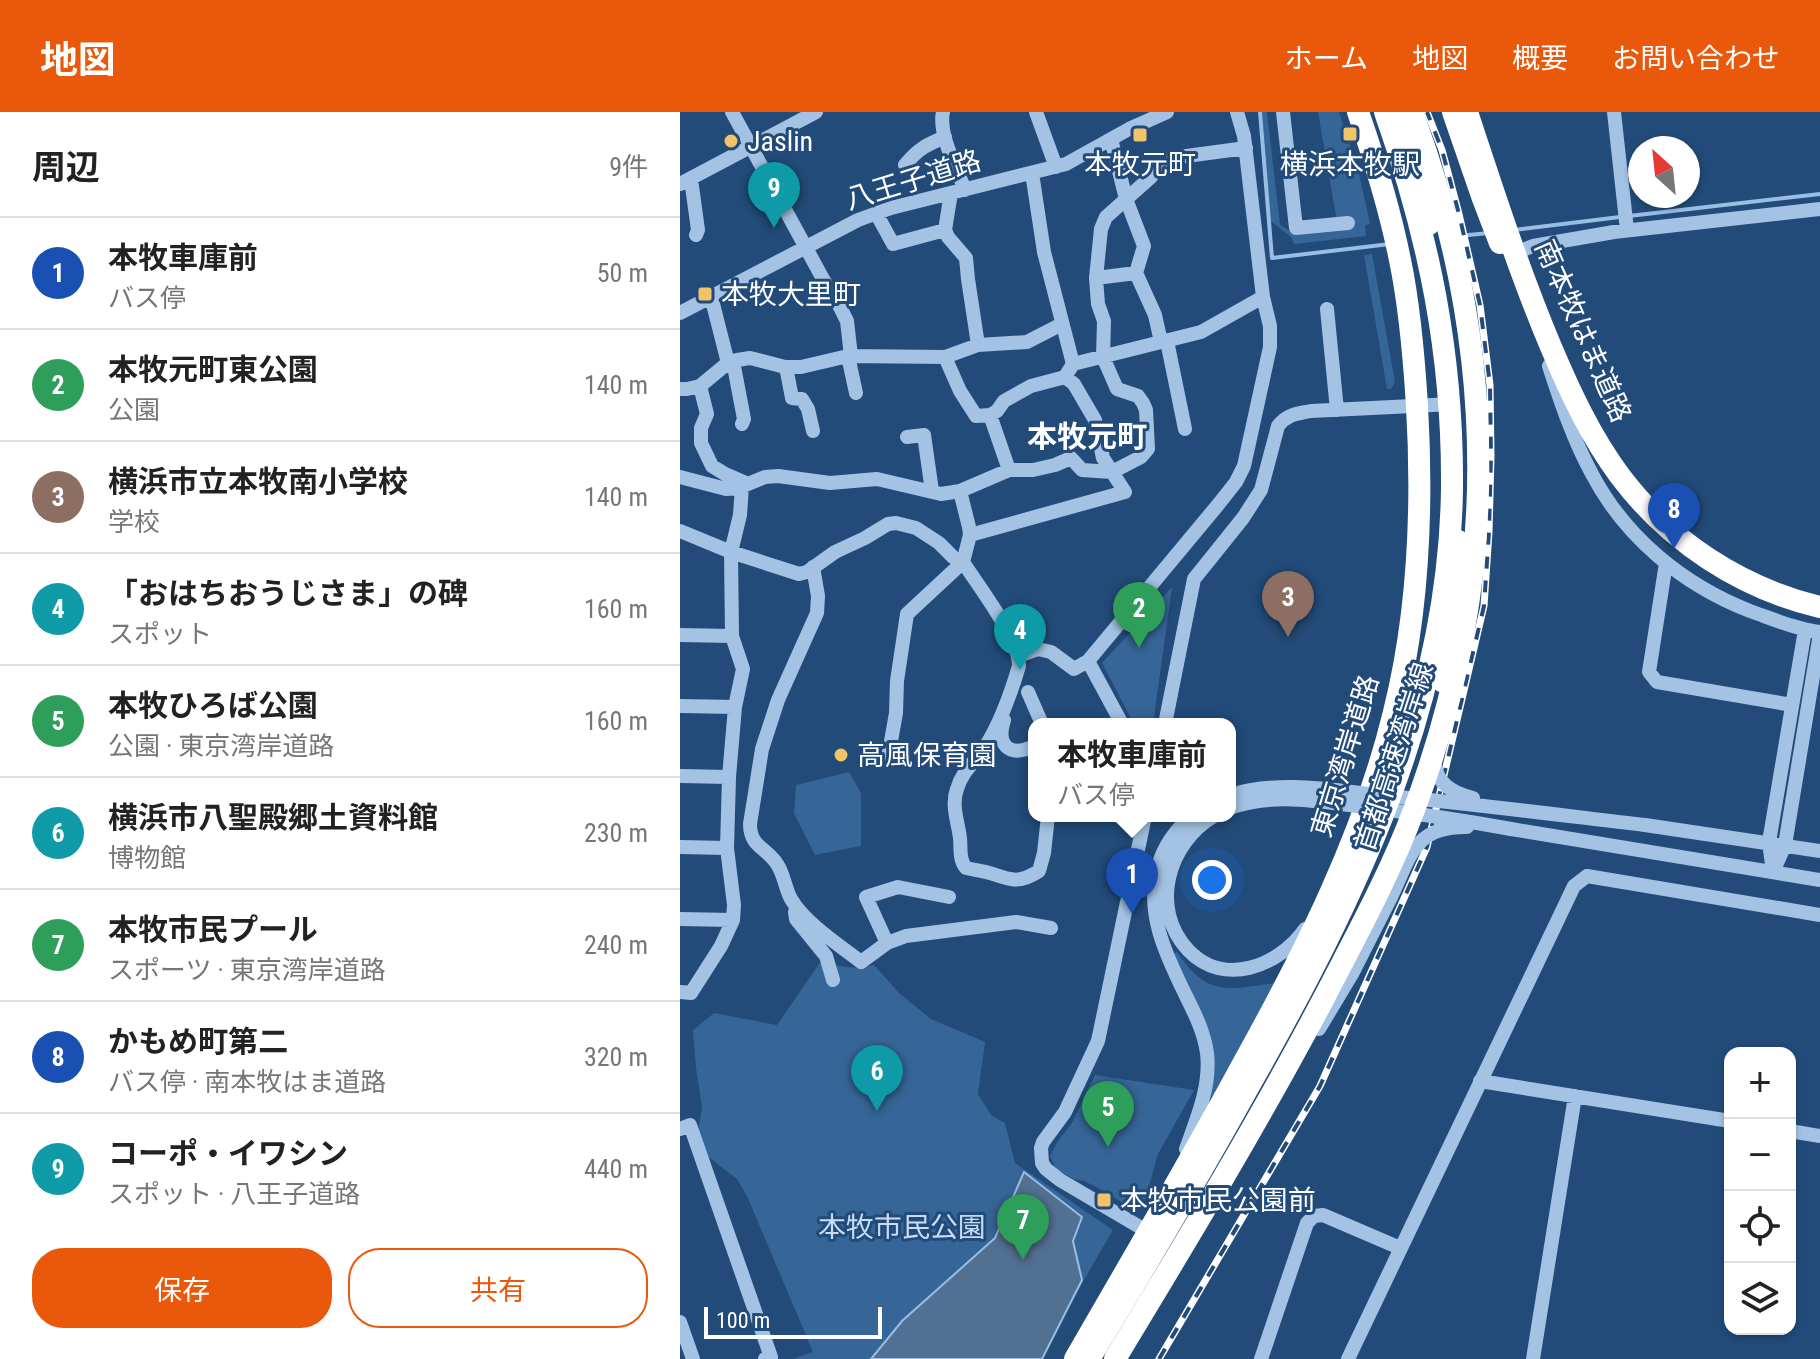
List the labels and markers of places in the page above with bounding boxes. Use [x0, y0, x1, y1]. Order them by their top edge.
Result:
place label: Jaslin [747, 125, 813, 158]
marker: 横浜本牧駅 [1341, 125, 1359, 143]
marker: 本牧元町 [1131, 126, 1149, 144]
marker: Jaslin [722, 132, 740, 150]
place label: 本牧元町 [1084, 148, 1196, 181]
place label: 横浜本牧駅 [1280, 148, 1420, 181]
pin: 9 [748, 162, 800, 228]
place label: 本牧大里町 [721, 278, 861, 311]
marker: 本牧大里町 [696, 285, 714, 303]
pin: 8 [1648, 483, 1700, 549]
pin: 3 [1262, 571, 1314, 637]
pin: 2 [1113, 582, 1165, 648]
pin: 4 [994, 604, 1046, 670]
place label: 高風保育園 [857, 739, 997, 772]
marker: 高風保育園 [832, 746, 850, 764]
pin: 1 [1106, 848, 1158, 914]
pin: 6 [851, 1045, 903, 1111]
pin: 5 [1082, 1081, 1134, 1147]
place label: 本牧市民公園前 [1120, 1184, 1316, 1217]
marker: 本牧市民公園前 [1095, 1191, 1113, 1209]
pin: 7 [997, 1194, 1049, 1260]

